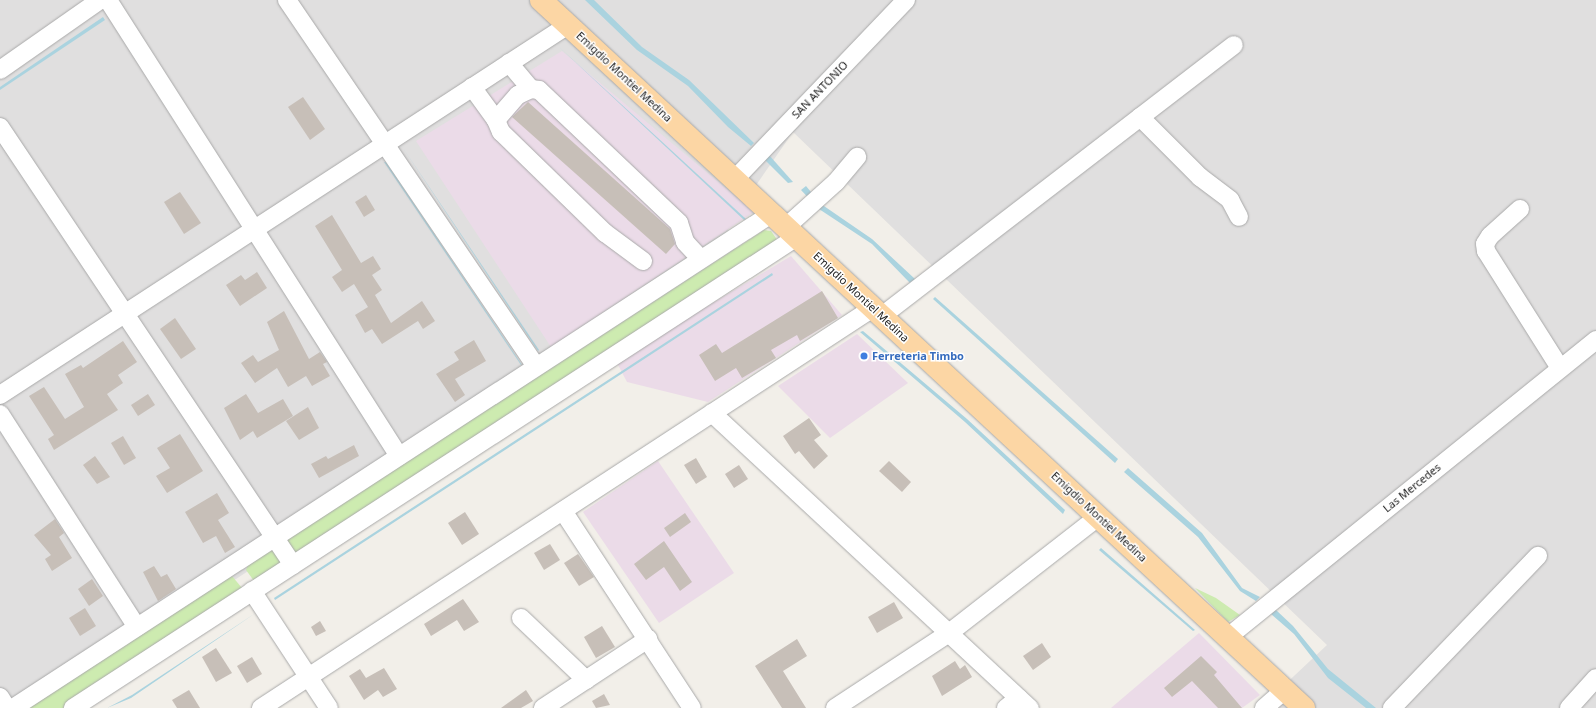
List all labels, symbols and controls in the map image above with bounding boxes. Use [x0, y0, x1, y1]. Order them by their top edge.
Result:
street label: Emigdio Montiel Medina [573, 29, 675, 125]
street label: SAN ANTONIO [789, 58, 851, 122]
street label: Emigdio Montiel Medina [810, 249, 912, 345]
place label: Ferreteria Timbo [872, 349, 964, 363]
marker: Ferreteria Timbo [859, 351, 869, 361]
street label: Las Mercedes [1381, 461, 1443, 515]
street label: Emigdio Montiel Medina [1048, 469, 1150, 565]

